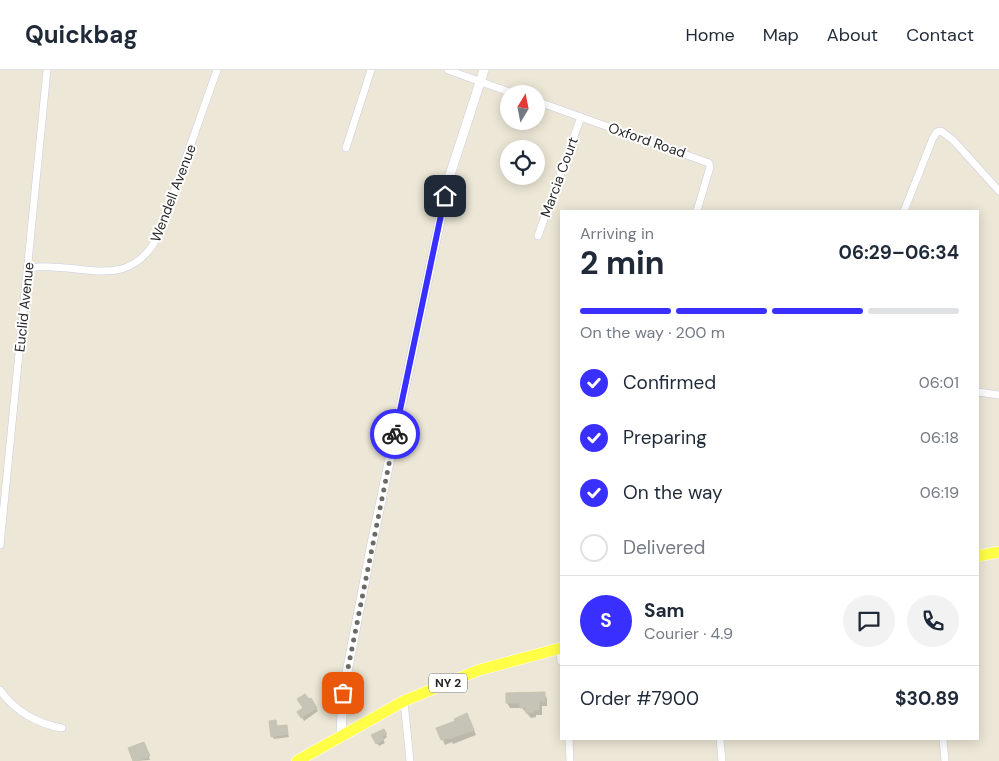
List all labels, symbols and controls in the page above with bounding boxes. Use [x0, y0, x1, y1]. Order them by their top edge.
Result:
text: Quickbag [25, 19, 138, 50]
text: Home [685, 23, 735, 47]
text: Map [763, 23, 799, 47]
text: About [827, 23, 878, 47]
text: Contact [906, 23, 974, 47]
north arrow [500, 85, 545, 130]
map controls [500, 85, 545, 185]
street label: Oxford Road [606, 118, 688, 162]
street label: Marcia Court [536, 134, 582, 220]
button: locate [500, 140, 545, 185]
street label: Wendell Avenue [146, 142, 200, 244]
pin [424, 175, 466, 217]
icon: home [431, 182, 459, 210]
text: Arriving in [580, 223, 654, 244]
text: 06:29–06:34 [839, 240, 959, 265]
text: 2 min [580, 242, 665, 284]
street label: Euclid Avenue [10, 261, 38, 353]
text: On the way · 200 m [580, 322, 725, 343]
icon: check [580, 369, 608, 397]
text: Confirmed [623, 370, 716, 395]
text: 06:01 [919, 372, 959, 393]
courier [370, 409, 420, 459]
icon: bike [381, 420, 409, 448]
icon: check [580, 424, 608, 452]
text: Preparing [623, 425, 707, 450]
text: 06:18 [920, 427, 959, 448]
icon: check [580, 479, 608, 507]
text: On the way [623, 480, 723, 505]
text: 06:19 [920, 482, 959, 503]
text: Delivered [623, 535, 705, 560]
button: chat [843, 595, 895, 647]
button: phone [907, 595, 959, 647]
text: Sam [644, 598, 685, 623]
text: S [600, 608, 612, 633]
text: Courier · 4.9 [644, 623, 733, 644]
pin [322, 672, 364, 714]
road number: NY 2 [429, 674, 467, 692]
icon: bag [329, 679, 357, 707]
text: Order #7900 [580, 686, 699, 711]
text: $30.89 [895, 686, 959, 711]

